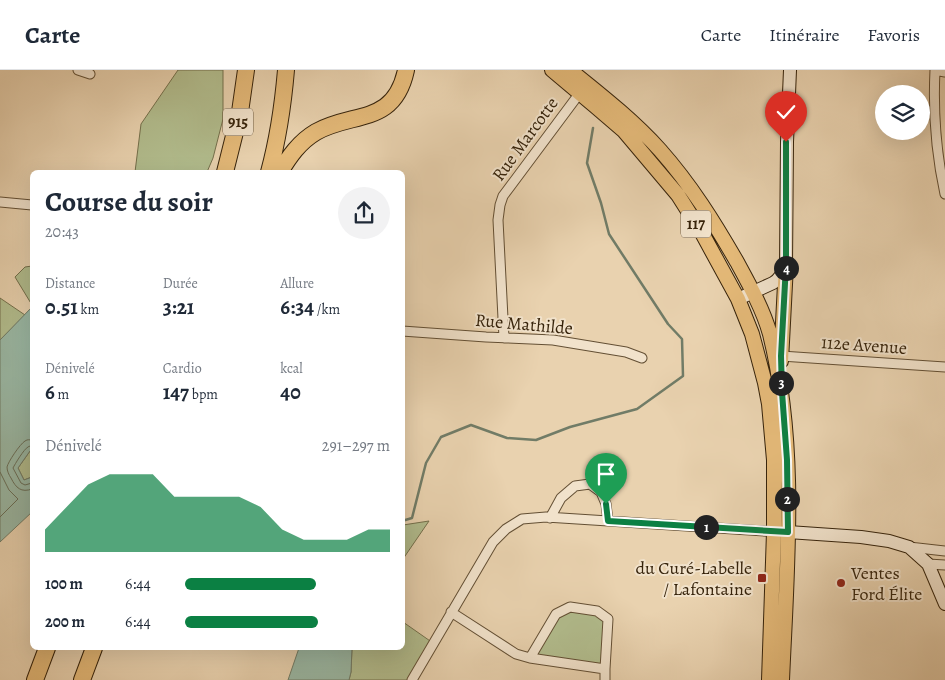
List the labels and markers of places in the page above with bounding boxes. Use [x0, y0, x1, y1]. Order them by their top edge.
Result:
pin [765, 91, 807, 142]
pin: 4 [774, 256, 798, 280]
pin: 3 [768, 370, 794, 396]
pin [585, 453, 627, 504]
pin: 2 [774, 486, 800, 512]
pin: 1 [694, 514, 718, 540]
place label: du Curé-Labelle / Lafontaine [635, 556, 752, 601]
place label: Ventes Ford Élite [850, 561, 922, 606]
marker: du Curé-Labelle / Lafontaine [756, 572, 768, 584]
marker: Ventes Ford Élite [835, 577, 847, 589]

